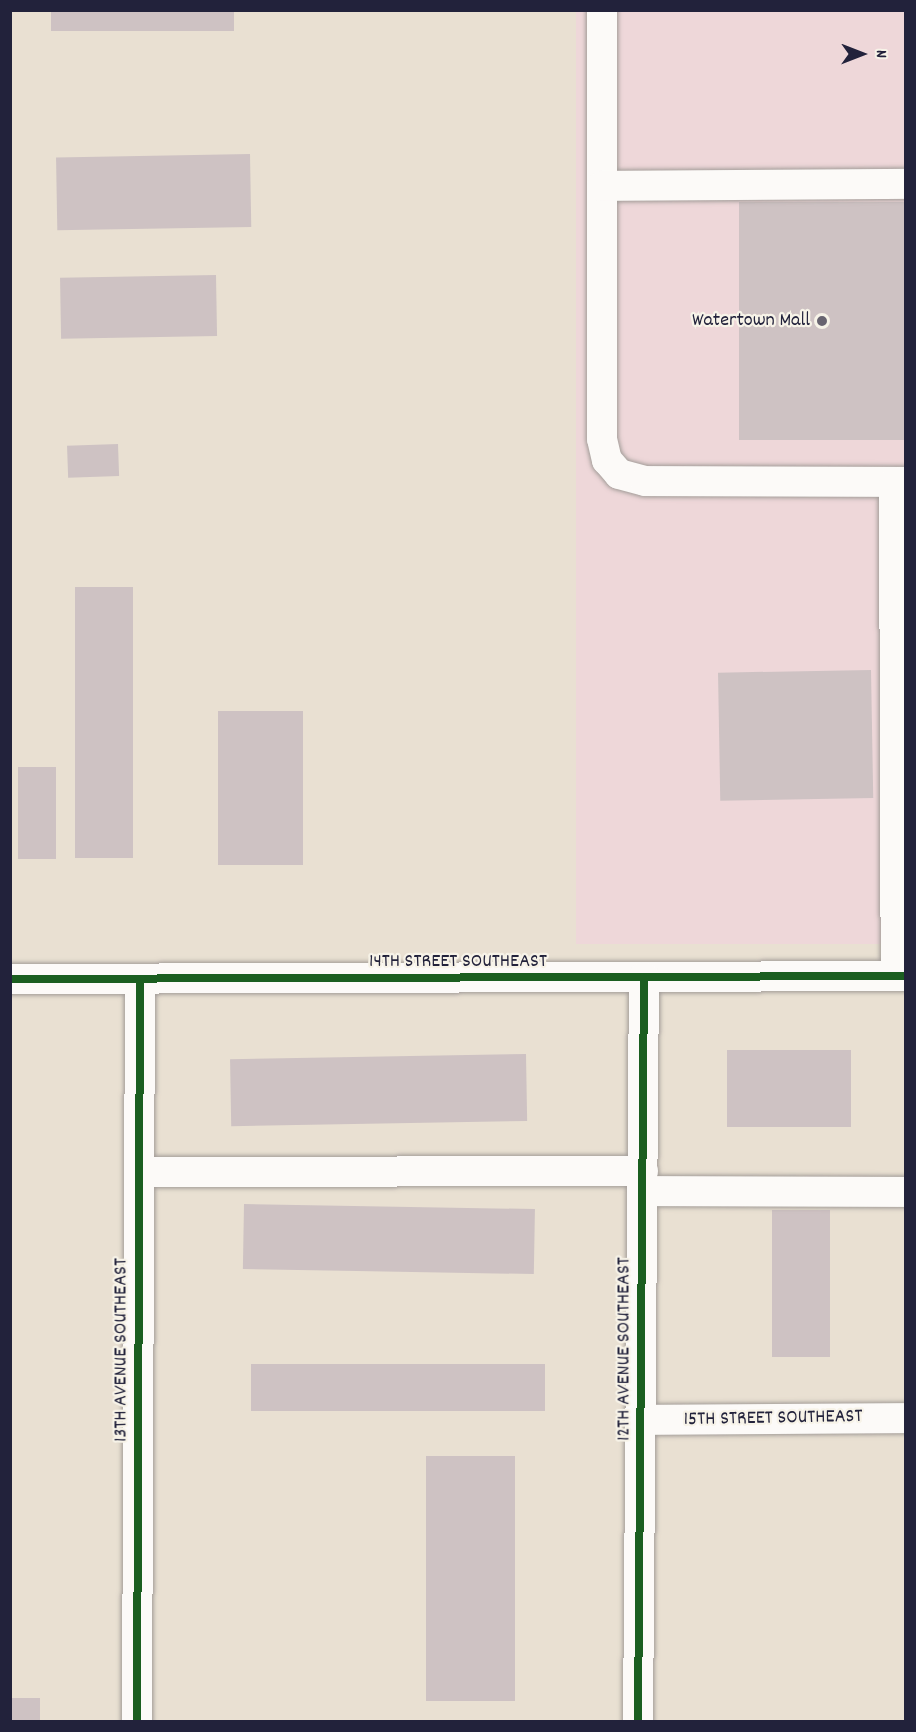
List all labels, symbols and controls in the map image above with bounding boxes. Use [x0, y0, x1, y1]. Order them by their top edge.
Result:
north arrow [832, 24, 892, 84]
text: N [869, 50, 892, 58]
place label: Watertown Mall [692, 309, 810, 333]
marker: Watertown Mall [815, 314, 829, 328]
street label: 14TH STREET SOUTHEAST [369, 950, 547, 974]
street label: 12TH AVENUE SOUTHEAST [613, 1257, 637, 1441]
street label: 13TH AVENUE SOUTHEAST [110, 1258, 134, 1442]
street label: 15TH STREET SOUTHEAST [683, 1405, 863, 1433]

